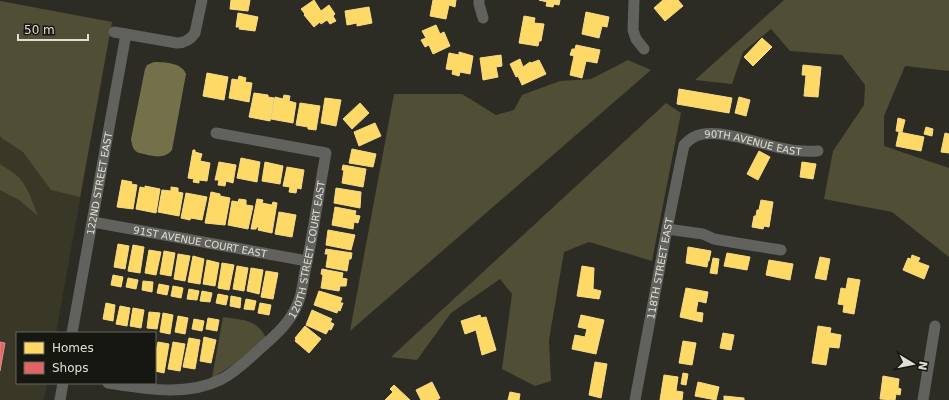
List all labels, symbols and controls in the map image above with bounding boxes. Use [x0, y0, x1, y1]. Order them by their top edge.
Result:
scale bar [18, 16, 88, 42]
text: 50 m [24, 23, 55, 37]
street label: 90TH AVENUE EAST [704, 128, 803, 157]
street label: 122ND STREET EAST [84, 130, 114, 236]
street label: 120TH STREET COURT EAST [286, 179, 327, 320]
street label: 118TH STREET EAST [645, 216, 675, 320]
street label: 91ST AVENUE COURT EAST [133, 224, 269, 259]
legend [16, 332, 156, 384]
text: Homes [52, 341, 94, 355]
north arrow [893, 344, 933, 384]
text: N [915, 360, 930, 371]
text: Shops [52, 361, 88, 375]

